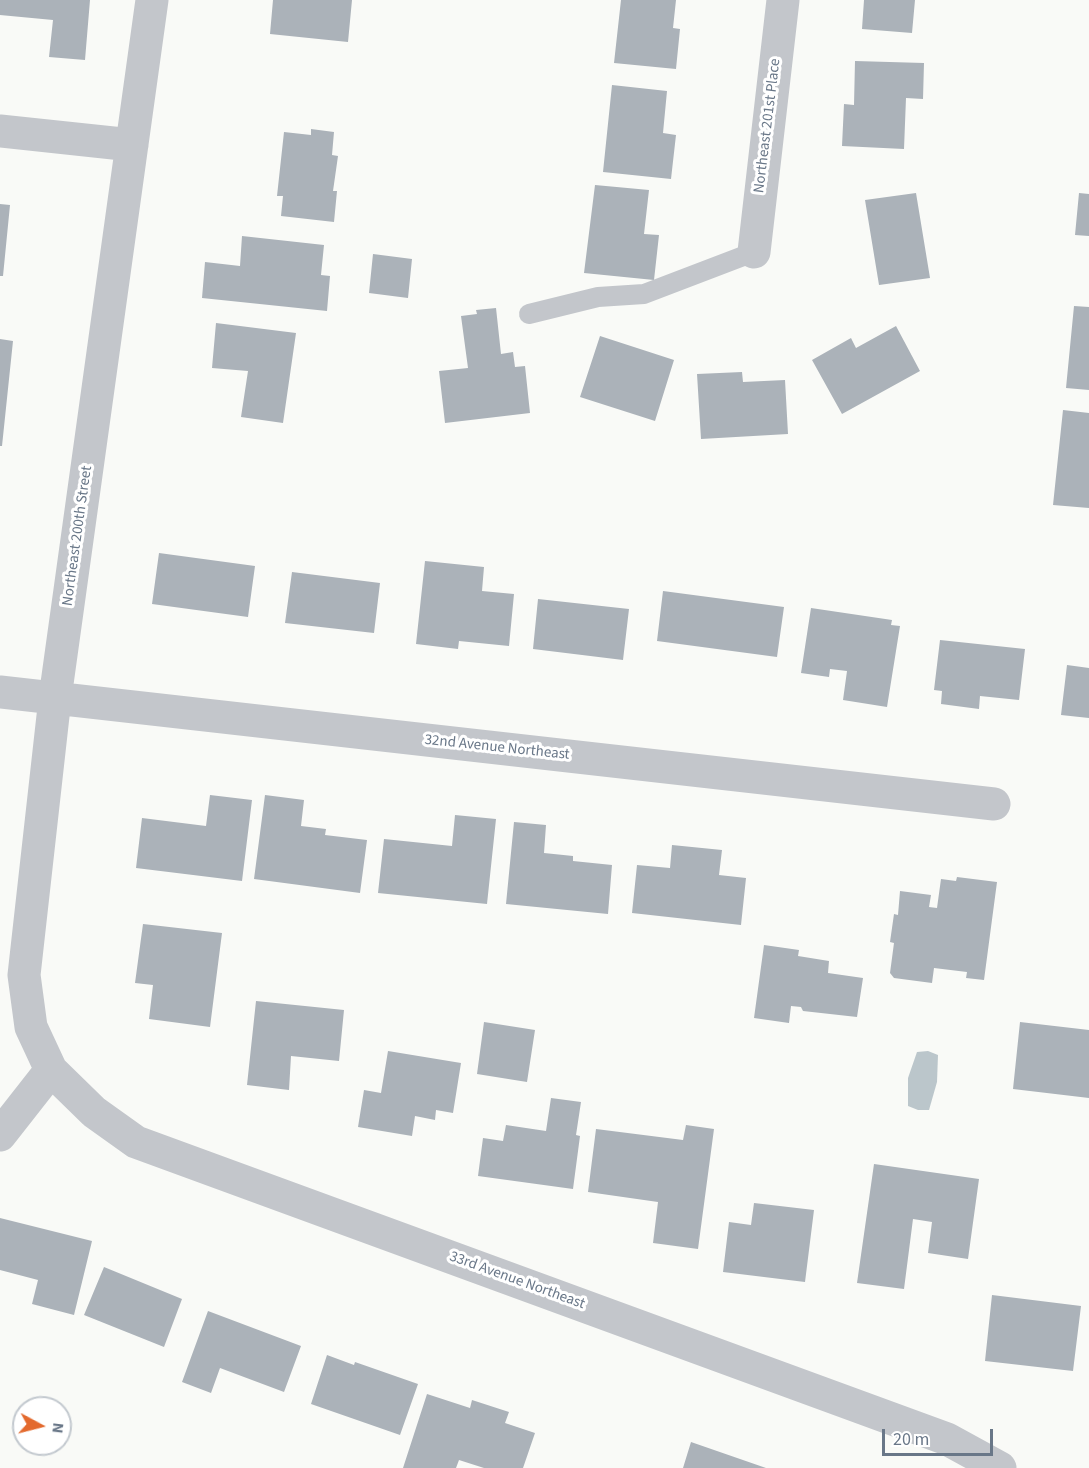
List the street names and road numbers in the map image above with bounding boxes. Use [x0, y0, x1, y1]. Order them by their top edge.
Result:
street label: Northeast 201st Place [751, 58, 785, 194]
street label: Northeast 200th Street [59, 465, 97, 607]
street label: 32nd Avenue Northeast [424, 731, 570, 765]
street label: 33rd Avenue Northeast [447, 1248, 587, 1314]

